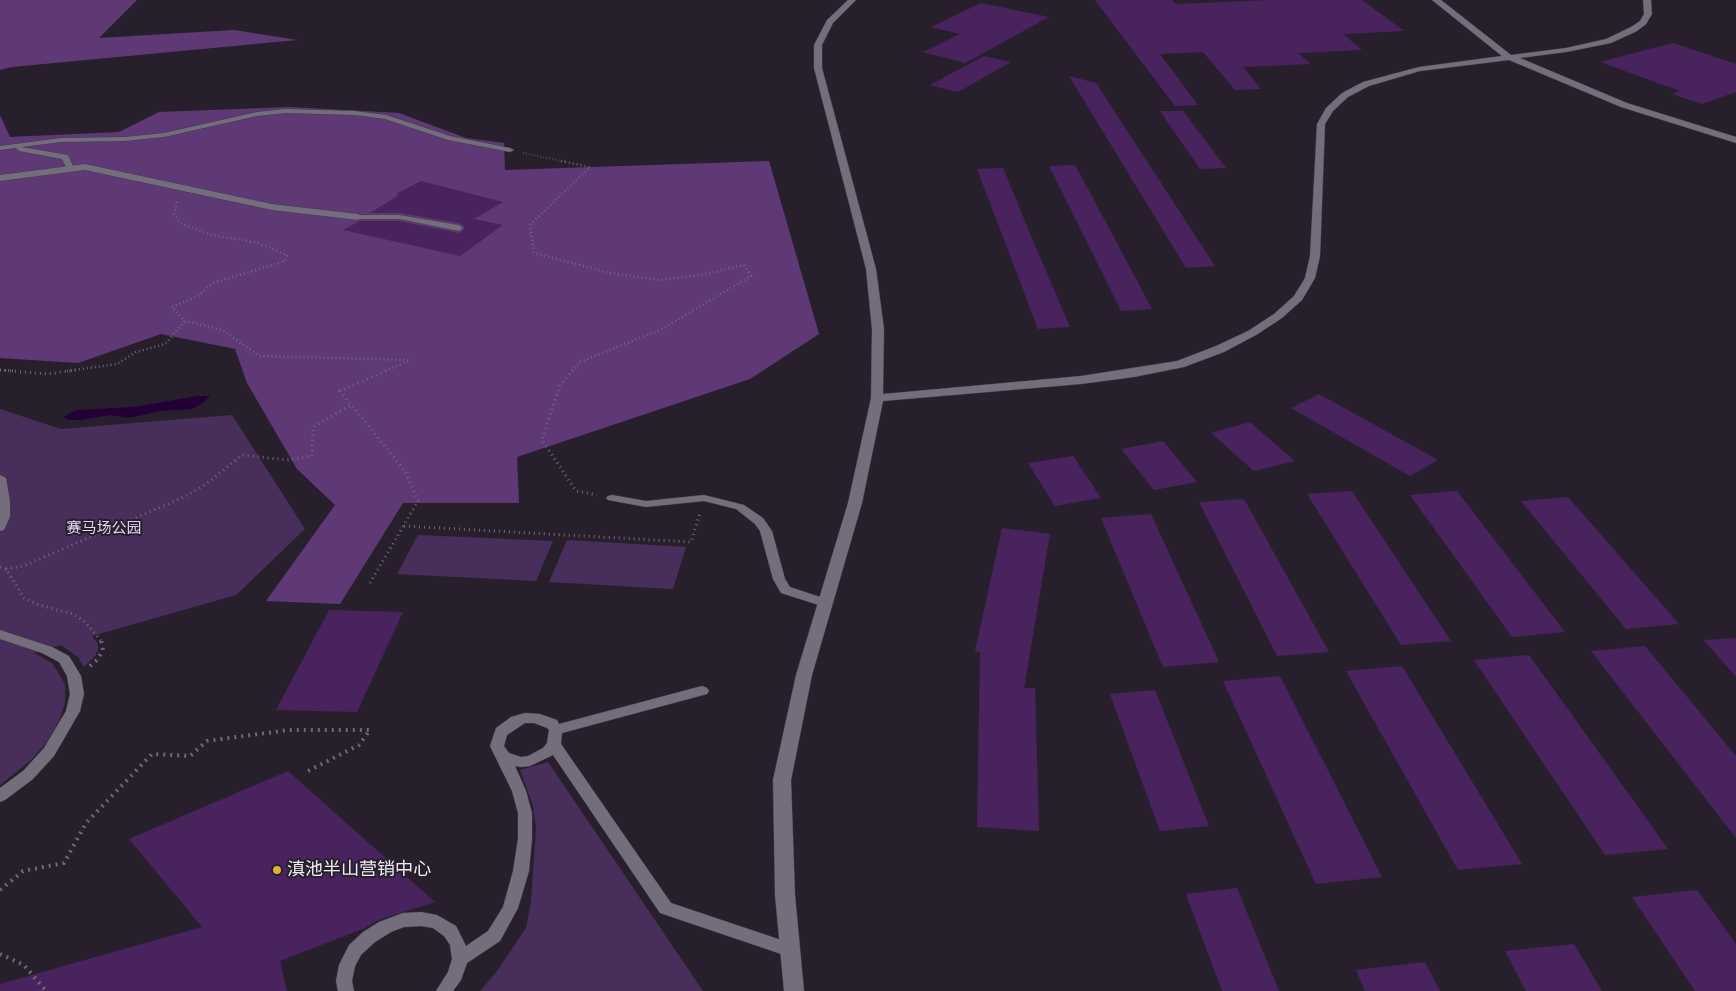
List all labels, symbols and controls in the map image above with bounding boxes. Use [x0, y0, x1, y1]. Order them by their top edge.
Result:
park label: 赛马场公园 [67, 519, 141, 537]
place label: 滇池半山营销中心 [287, 859, 431, 881]
marker: 滇池半山营销中心 [271, 864, 283, 876]

